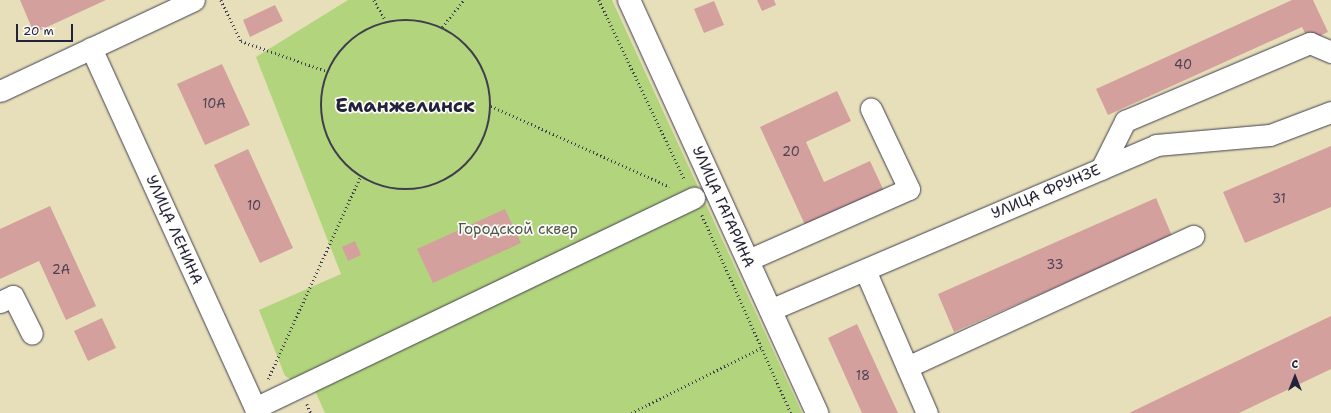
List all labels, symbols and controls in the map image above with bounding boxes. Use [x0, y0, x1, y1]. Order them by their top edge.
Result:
scale bar [18, 16, 75, 42]
text: 20 m [23, 23, 54, 39]
house number: 40 [1174, 57, 1192, 73]
district label: Еманжелинск [335, 95, 475, 117]
house number: 10А [202, 96, 226, 112]
street label: УЛИЦА ГАГАРИНА [688, 143, 758, 271]
house number: 20 [782, 144, 800, 160]
street label: УЛИЦА ФРУНЗЕ [989, 161, 1103, 223]
street label: УЛИЦА ЛЕНИНА [142, 172, 206, 288]
house number: 31 [1272, 191, 1286, 207]
house number: 10 [247, 198, 261, 214]
park label: Городской сквер [458, 221, 578, 239]
house number: 33 [1046, 257, 1064, 273]
house number: 2А [52, 262, 70, 278]
north arrow [1275, 357, 1315, 397]
text: С [1292, 357, 1298, 372]
house number: 18 [856, 368, 870, 384]

